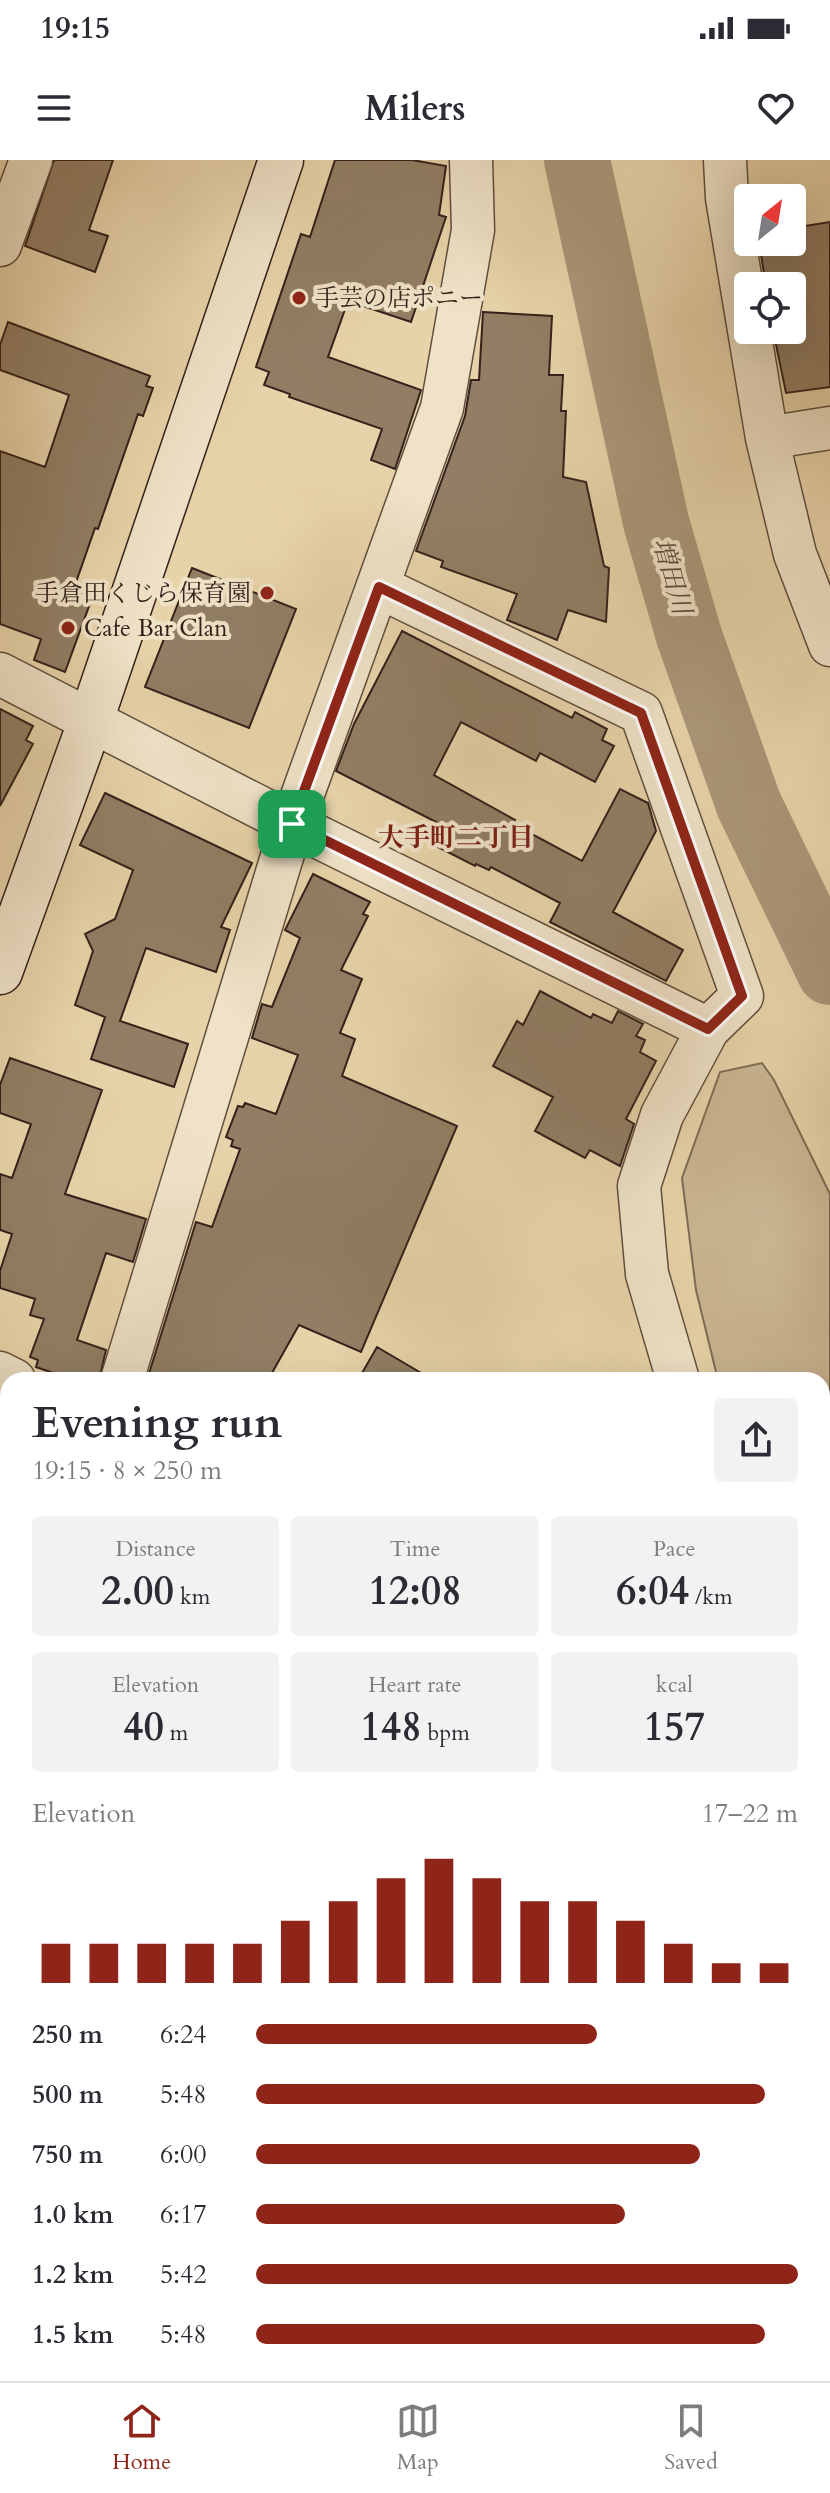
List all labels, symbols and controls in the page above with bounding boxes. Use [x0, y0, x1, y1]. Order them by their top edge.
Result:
text: 19:15 [40, 8, 110, 49]
text: Milers [364, 84, 466, 133]
icon: menu [32, 86, 76, 130]
icon: heart [754, 86, 798, 130]
north arrow [734, 184, 806, 256]
map controls [734, 184, 806, 344]
button: locate [734, 272, 806, 344]
place label: 手芸の店ポニー [315, 282, 483, 315]
marker: 手芸の店ポニー [290, 289, 308, 307]
water label: 増田川 [644, 534, 700, 621]
place label: 手倉田くじら保育園 [35, 577, 251, 610]
marker: 手倉田くじら保育園 [258, 584, 276, 602]
place label: Cafe Bar Clan [84, 612, 228, 645]
marker: Cafe Bar Clan [59, 619, 77, 637]
pin [258, 790, 326, 858]
icon: arrive [270, 802, 314, 846]
district label: 大手町二丁目 [378, 820, 534, 855]
text: Evening run [32, 1393, 282, 1453]
button: share [714, 1398, 798, 1482]
text: 19:15 · 8 × 250 m [32, 1453, 222, 1488]
text: Distance [115, 1534, 196, 1564]
text: Time [390, 1534, 440, 1564]
text: Pace [653, 1534, 696, 1564]
text: 2.00 [101, 1564, 174, 1619]
text: 12:08 [368, 1564, 462, 1619]
text: 6:04 [616, 1564, 689, 1619]
text: km [174, 1582, 210, 1612]
text: /km [689, 1582, 733, 1612]
text: Elevation [112, 1670, 199, 1700]
text: Heart rate [368, 1670, 462, 1700]
text: kcal [656, 1670, 693, 1700]
text: 40 [123, 1700, 164, 1755]
text: 148 [360, 1700, 422, 1755]
text: 157 [644, 1700, 705, 1755]
text: m [164, 1718, 188, 1748]
text: bpm [422, 1718, 470, 1748]
text: Elevation [32, 1796, 135, 1831]
text: 17–22 m [701, 1796, 798, 1831]
text: 250 m [32, 2017, 103, 2052]
text: 6:24 [160, 2017, 207, 2052]
text: 500 m [32, 2077, 103, 2112]
text: 5:48 [160, 2077, 207, 2112]
text: 750 m [32, 2137, 103, 2172]
text: 6:00 [160, 2137, 207, 2172]
text: 1.0 km [32, 2197, 113, 2232]
text: 6:17 [160, 2197, 207, 2232]
text: 1.2 km [32, 2257, 113, 2292]
text: 5:42 [160, 2257, 207, 2292]
text: 1.5 km [32, 2317, 113, 2352]
text: 5:48 [160, 2317, 207, 2352]
tab: Home [112, 2399, 171, 2477]
tab: Map [396, 2399, 440, 2477]
tab: Saved [664, 2399, 718, 2477]

